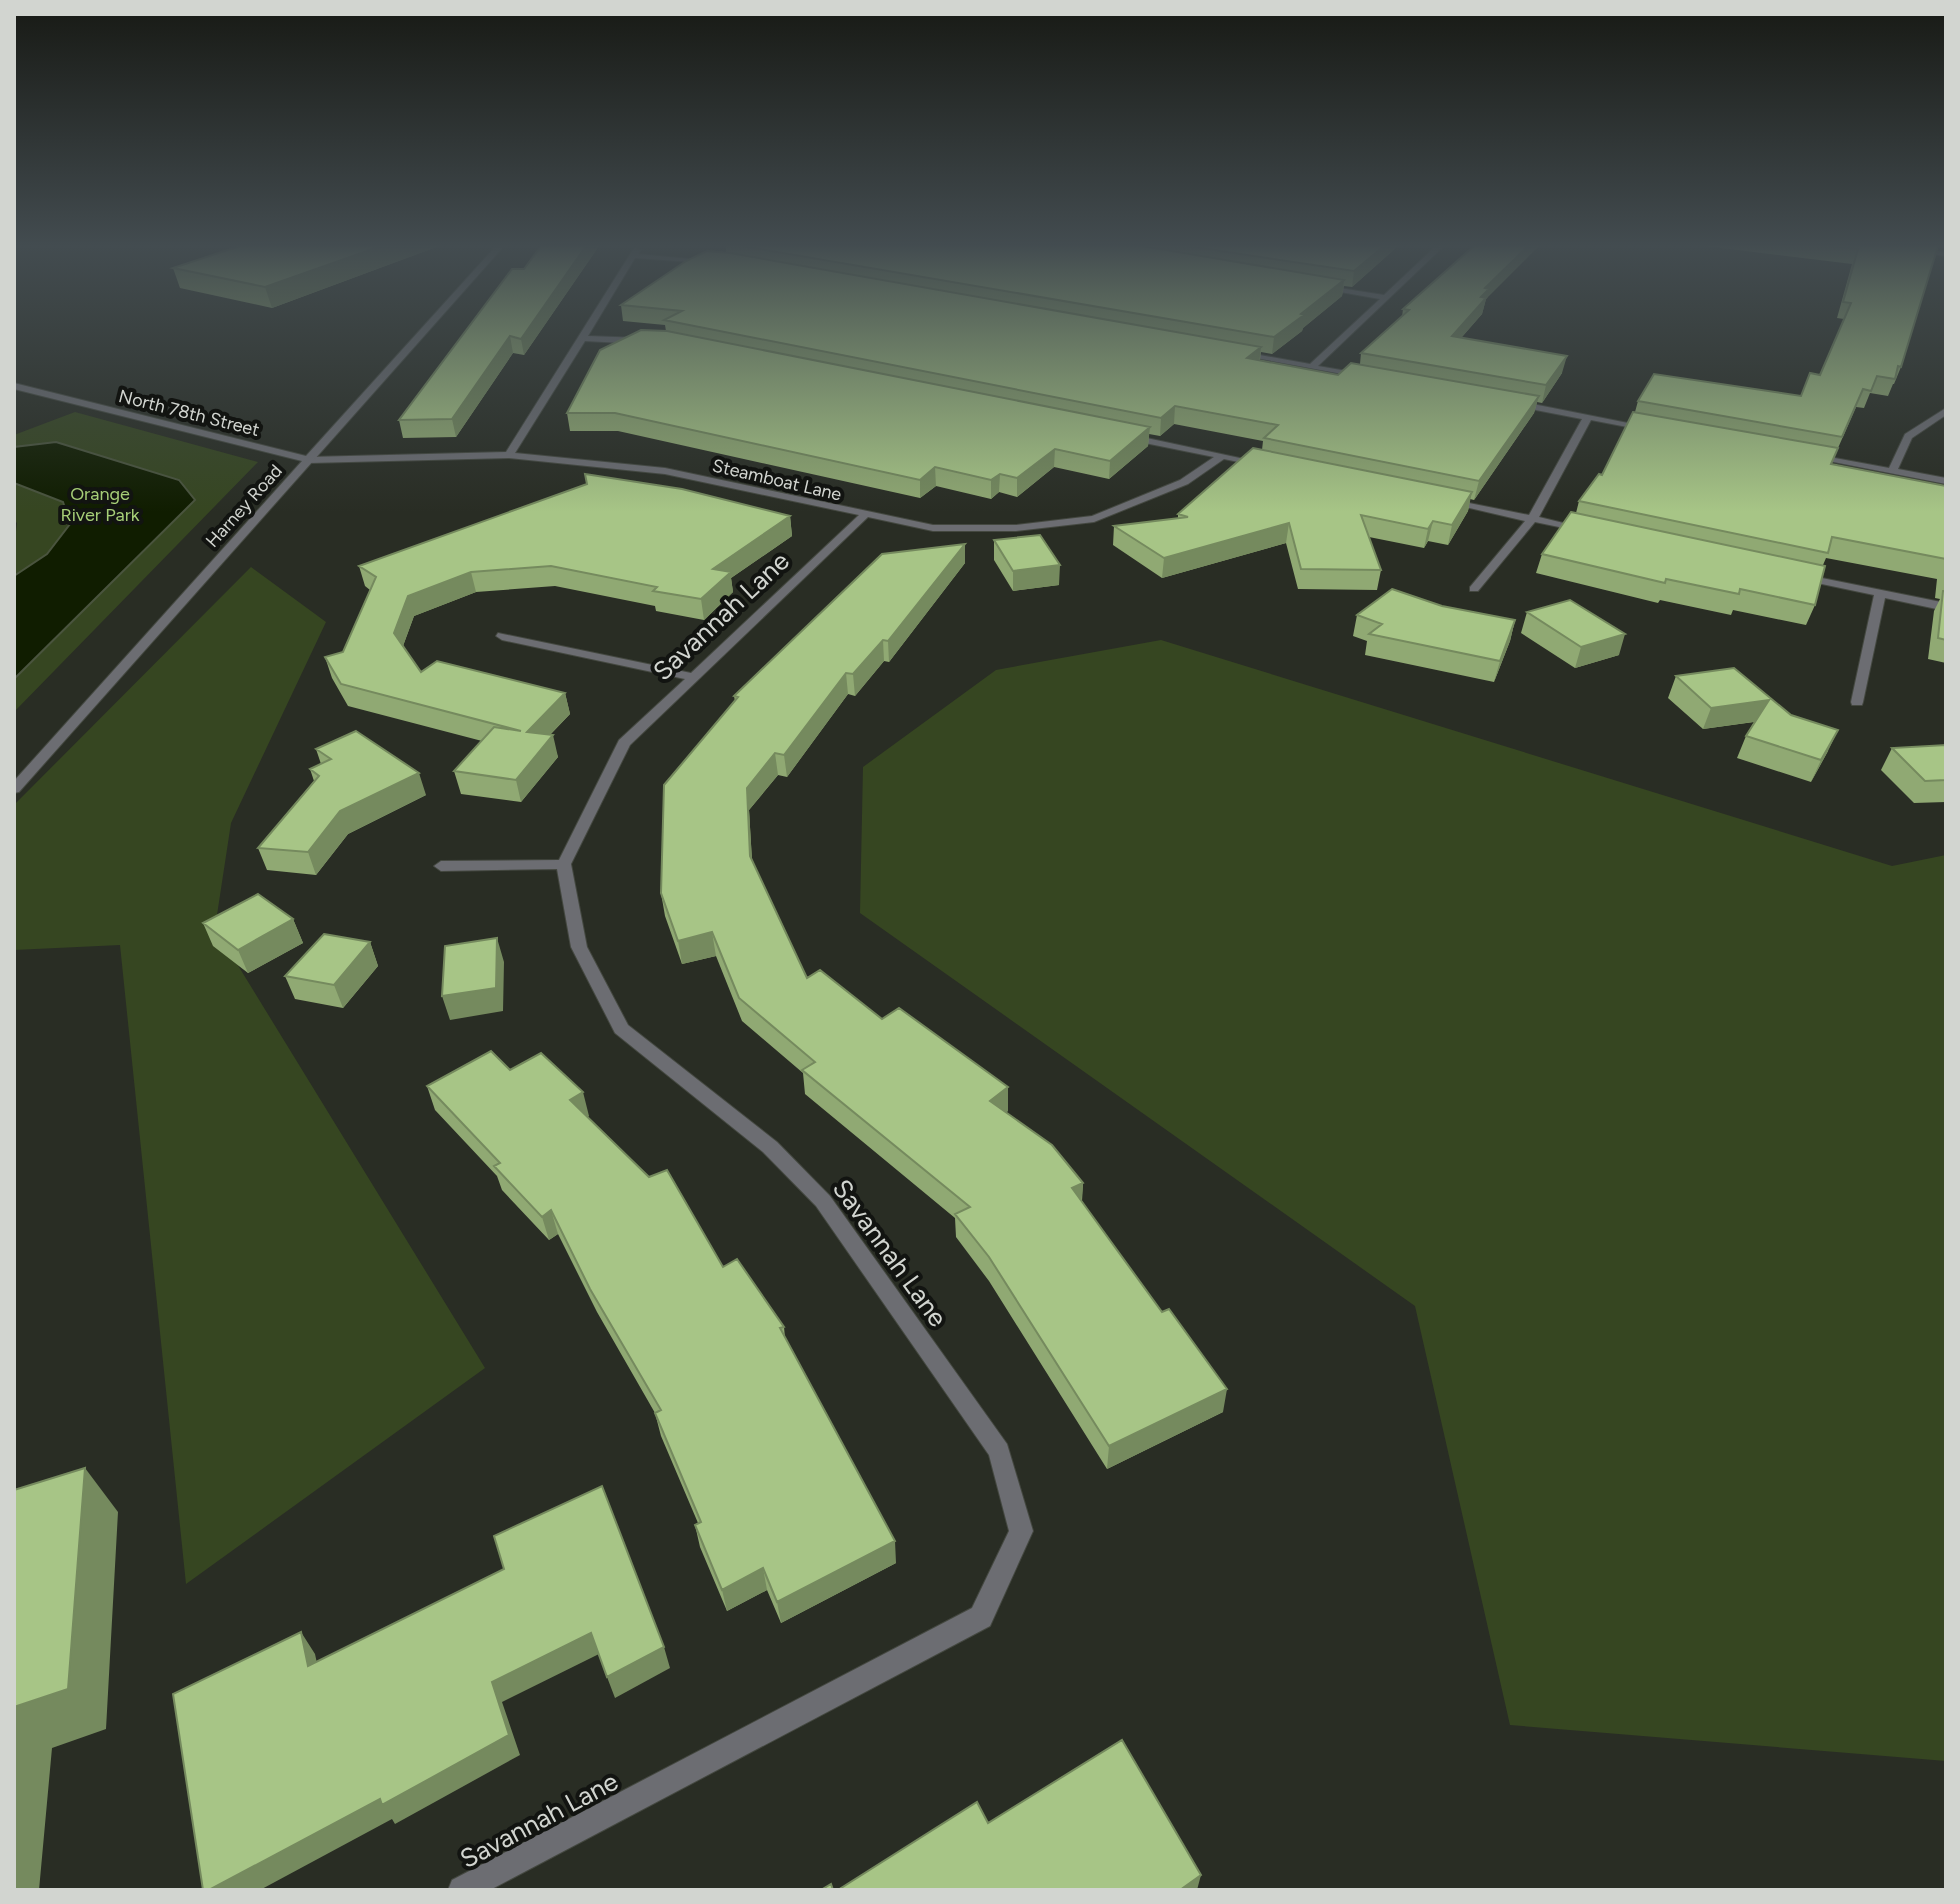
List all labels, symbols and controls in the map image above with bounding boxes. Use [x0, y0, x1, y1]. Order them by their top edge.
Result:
street label: North 78th Street [116, 385, 262, 441]
street label: Steamboat Lane [710, 454, 844, 506]
street label: Harney Road [201, 460, 287, 552]
park label: Orange River Park [60, 483, 140, 526]
street label: Savannah Lane [646, 545, 796, 687]
street label: Savannah Lane [826, 1173, 954, 1333]
street label: Savannah Lane [455, 1765, 623, 1875]

